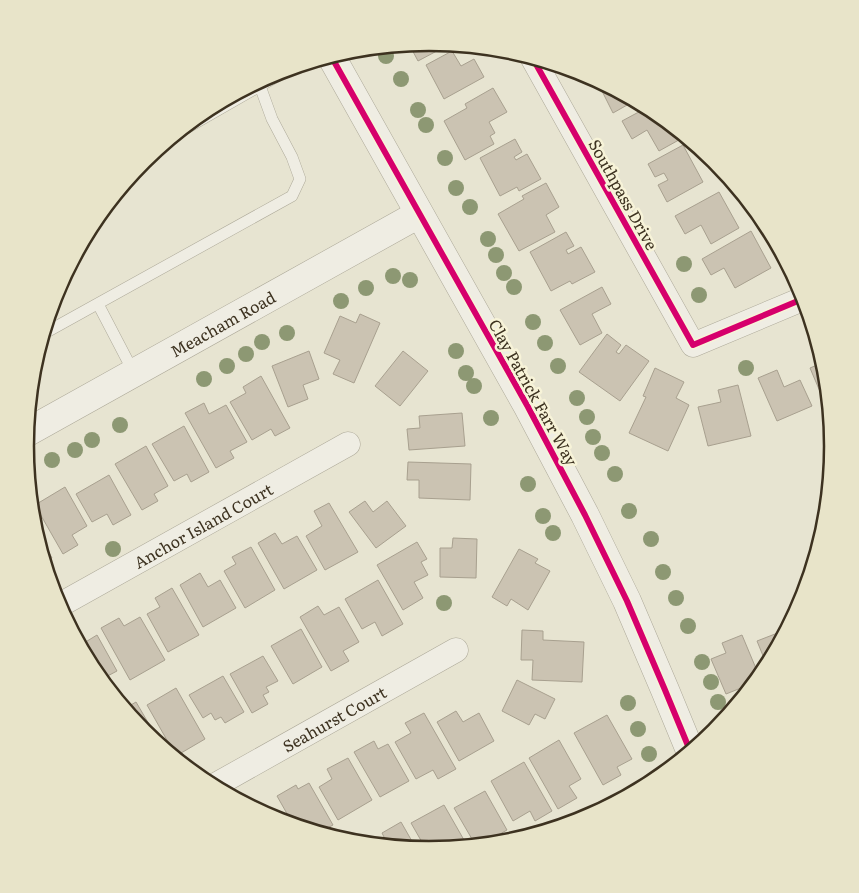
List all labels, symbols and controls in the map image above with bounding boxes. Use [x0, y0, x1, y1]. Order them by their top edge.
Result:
street label: Southpass Drive [584, 134, 664, 254]
street label: Meacham Road [166, 284, 280, 362]
street label: Clay Patrick Farr Way [484, 314, 585, 470]
street label: Anchor Island Court [129, 476, 277, 574]
street label: Seahurst Court [278, 679, 391, 757]

